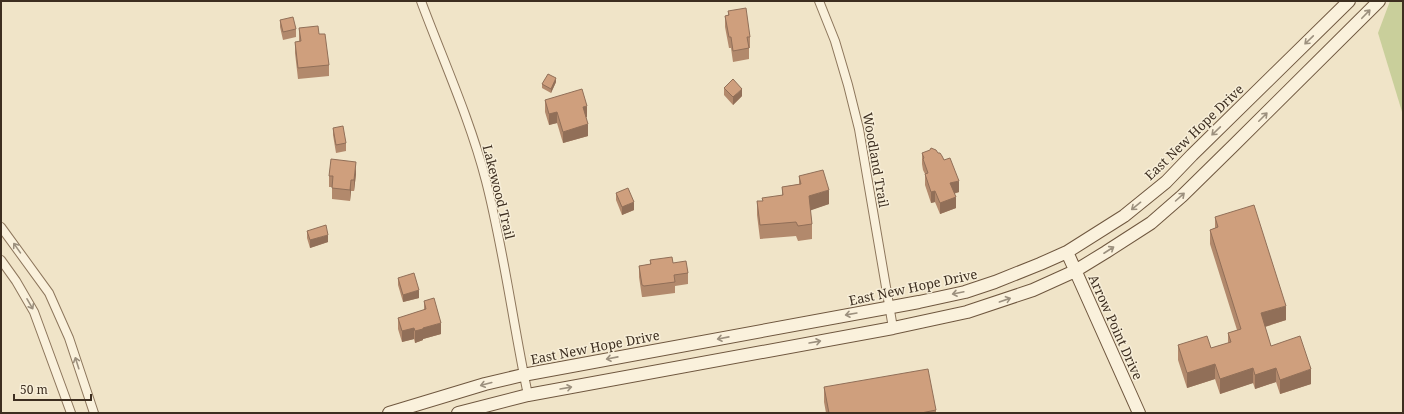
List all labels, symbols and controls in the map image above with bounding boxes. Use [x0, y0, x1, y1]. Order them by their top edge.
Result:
one-way arrow [1361, 9, 1371, 19]
one-way arrow [1304, 35, 1314, 45]
street label: East New Hope Drive [1141, 80, 1247, 184]
street label: Woodland Trail [859, 111, 893, 209]
one-way arrow [1258, 112, 1268, 122]
one-way arrow [1211, 126, 1221, 136]
street label: Lakewood Trail [479, 143, 519, 241]
one-way arrow [1175, 192, 1186, 201]
one-way arrow [1131, 202, 1141, 211]
one-way arrow [13, 243, 21, 254]
one-way arrow [1103, 246, 1115, 254]
street label: East New Hope Drive [847, 265, 979, 309]
street label: Arrow Point Drive [1085, 271, 1147, 383]
one-way arrow [952, 290, 965, 298]
one-way arrow [998, 296, 1011, 303]
one-way arrow [26, 298, 34, 310]
one-way arrow [845, 311, 858, 319]
street label: East New Hope Drive [529, 326, 661, 368]
one-way arrow [717, 334, 730, 342]
one-way arrow [808, 338, 821, 346]
one-way arrow [606, 355, 619, 363]
one-way arrow [73, 356, 80, 369]
scale bar [14, 376, 91, 402]
text: 50 m [20, 381, 48, 398]
one-way arrow [479, 381, 492, 388]
one-way arrow [559, 384, 572, 392]

